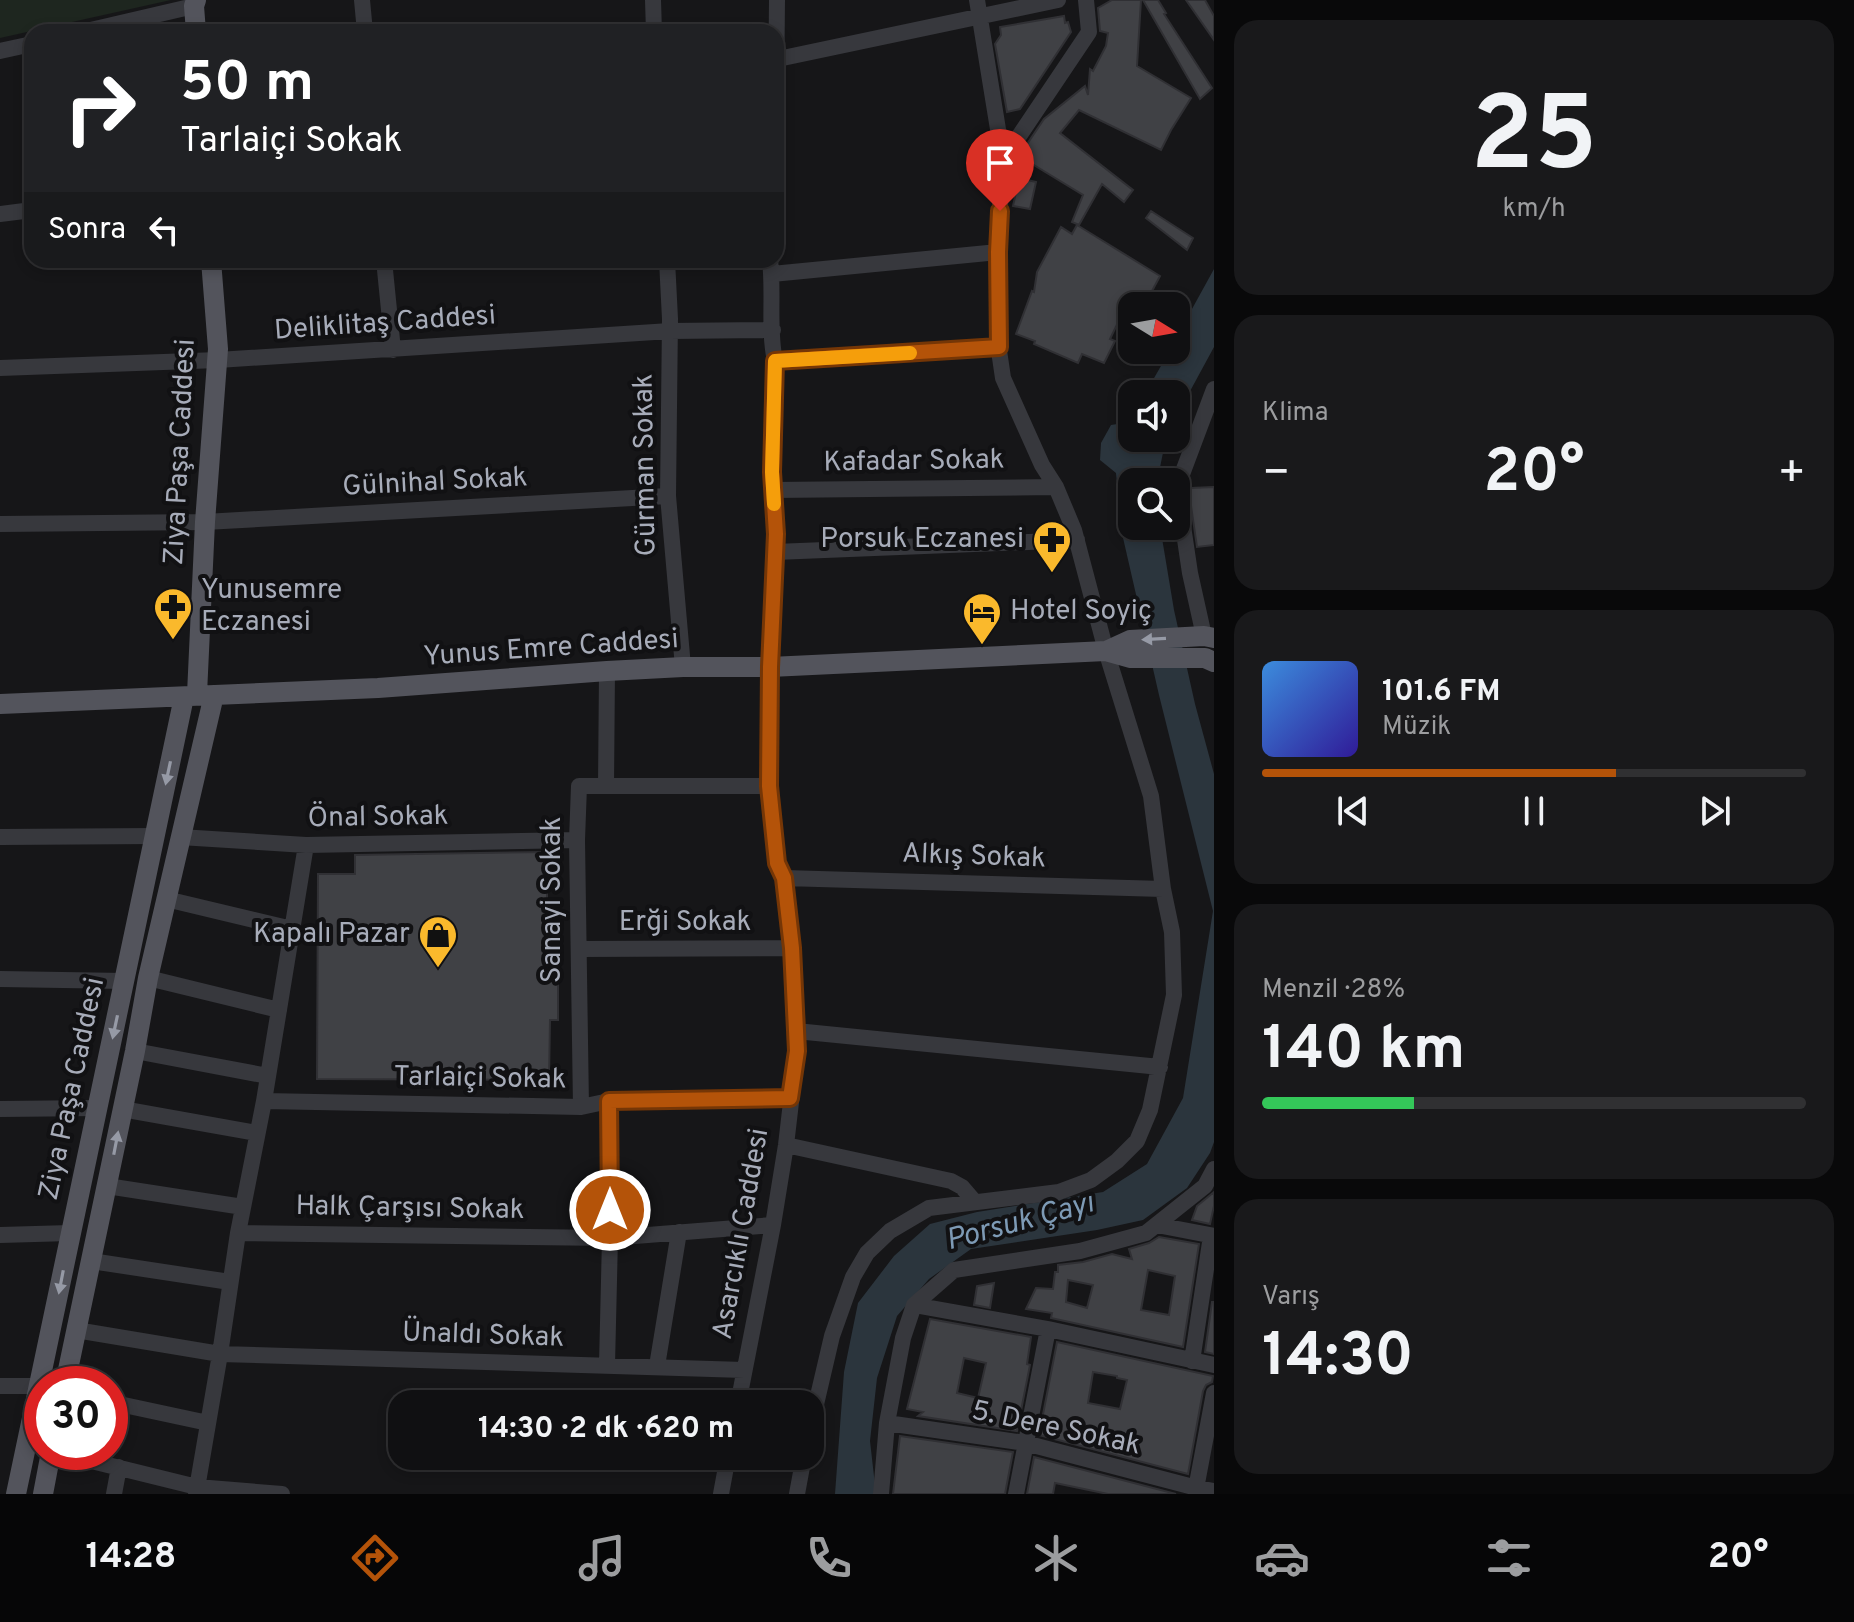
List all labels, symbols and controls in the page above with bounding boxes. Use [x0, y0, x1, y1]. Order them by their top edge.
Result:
text: 50 m [180, 50, 314, 120]
icon: right [48, 56, 152, 160]
text: 25 [1470, 75, 1598, 207]
text: Tarlaiçi Sokak [180, 119, 402, 165]
pin [966, 129, 1034, 211]
icon: arrive [978, 141, 1022, 185]
text: km/h [1502, 193, 1566, 226]
icon: left [142, 208, 186, 252]
text: Sonra [48, 212, 126, 249]
north arrow [1118, 292, 1190, 364]
map controls [1118, 292, 1190, 540]
street label: Deliklitaş Caddesi [273, 298, 497, 350]
street label: Ziya Paşa Caddesi [157, 338, 205, 566]
street label: Gürman Sokak [626, 373, 666, 557]
button: sound [1118, 380, 1190, 452]
text: Klima [1262, 397, 1328, 430]
text: 20° [1483, 437, 1585, 513]
street label: Kafadar Sokak [823, 442, 1005, 482]
text: − [1262, 447, 1290, 503]
text: + [1778, 447, 1806, 503]
street label: Gülnihal Sokak [341, 460, 529, 506]
button: search [1118, 468, 1190, 540]
pharmacy icon: Porsuk Eczanesi [1031, 519, 1073, 574]
place label: Porsuk Eczanesi [820, 522, 1024, 558]
place label: Yunusemre Eczanesi [201, 573, 342, 641]
pharmacy icon: Yunusemre Eczanesi [152, 586, 194, 641]
hotel icon: Hotel Soyiç [961, 591, 1003, 646]
place label: Hotel Soyiç [1010, 594, 1152, 630]
street label: Yunus Emre Caddesi [422, 622, 680, 676]
one-way arrow [1141, 633, 1166, 646]
text: 101.6 FM [1382, 674, 1501, 711]
text: Müzik [1382, 711, 1451, 744]
one-way arrow [162, 761, 174, 786]
icon: previous [1331, 789, 1375, 833]
icon: pause [1512, 789, 1556, 833]
icon: next [1693, 789, 1737, 833]
street label: Önal Sokak [307, 797, 449, 837]
street label: Sanayi Sokak [535, 817, 571, 983]
street label: Alkış Sokak [901, 836, 1047, 878]
street label: Erği Sokak [619, 905, 751, 941]
shop icon: Kapalı Pazar [417, 914, 459, 969]
place label: Kapalı Pazar [253, 917, 410, 953]
street label: Ziya Paşa Caddesi [32, 974, 114, 1204]
text: Menzil · 28% [1262, 974, 1405, 1007]
text: 140 km [1262, 1014, 1465, 1090]
one-way arrow [109, 1015, 121, 1040]
street label: Tarlaiçi Sokak [393, 1059, 567, 1099]
street label: Asarcıklı Caddesi [706, 1126, 778, 1342]
one-way arrow [110, 1131, 122, 1156]
position arrow [568, 1168, 652, 1252]
water label: Porsuk Çayı [942, 1185, 1099, 1260]
street label: Halk Çarşısı Sokak [295, 1189, 525, 1229]
one-way arrow [54, 1269, 66, 1294]
text: Varış [1262, 1281, 1320, 1314]
street label: Ünaldı Sokak [401, 1313, 565, 1357]
text: 14:30 [1262, 1321, 1414, 1397]
speed limit sign: 30 [24, 1366, 128, 1470]
street label: 5. Dere Sokak [968, 1394, 1144, 1464]
text: 14:30 · 2 dk · 620 m [478, 1411, 734, 1448]
icon: directions [347, 1530, 403, 1586]
icon: music [574, 1530, 630, 1586]
icon: phone [801, 1530, 857, 1586]
icon: climate [1028, 1530, 1084, 1586]
icon: car [1254, 1530, 1310, 1586]
icon: filters [1481, 1530, 1537, 1586]
text: 14:28 [85, 1535, 176, 1581]
text: 20° [1708, 1535, 1769, 1581]

